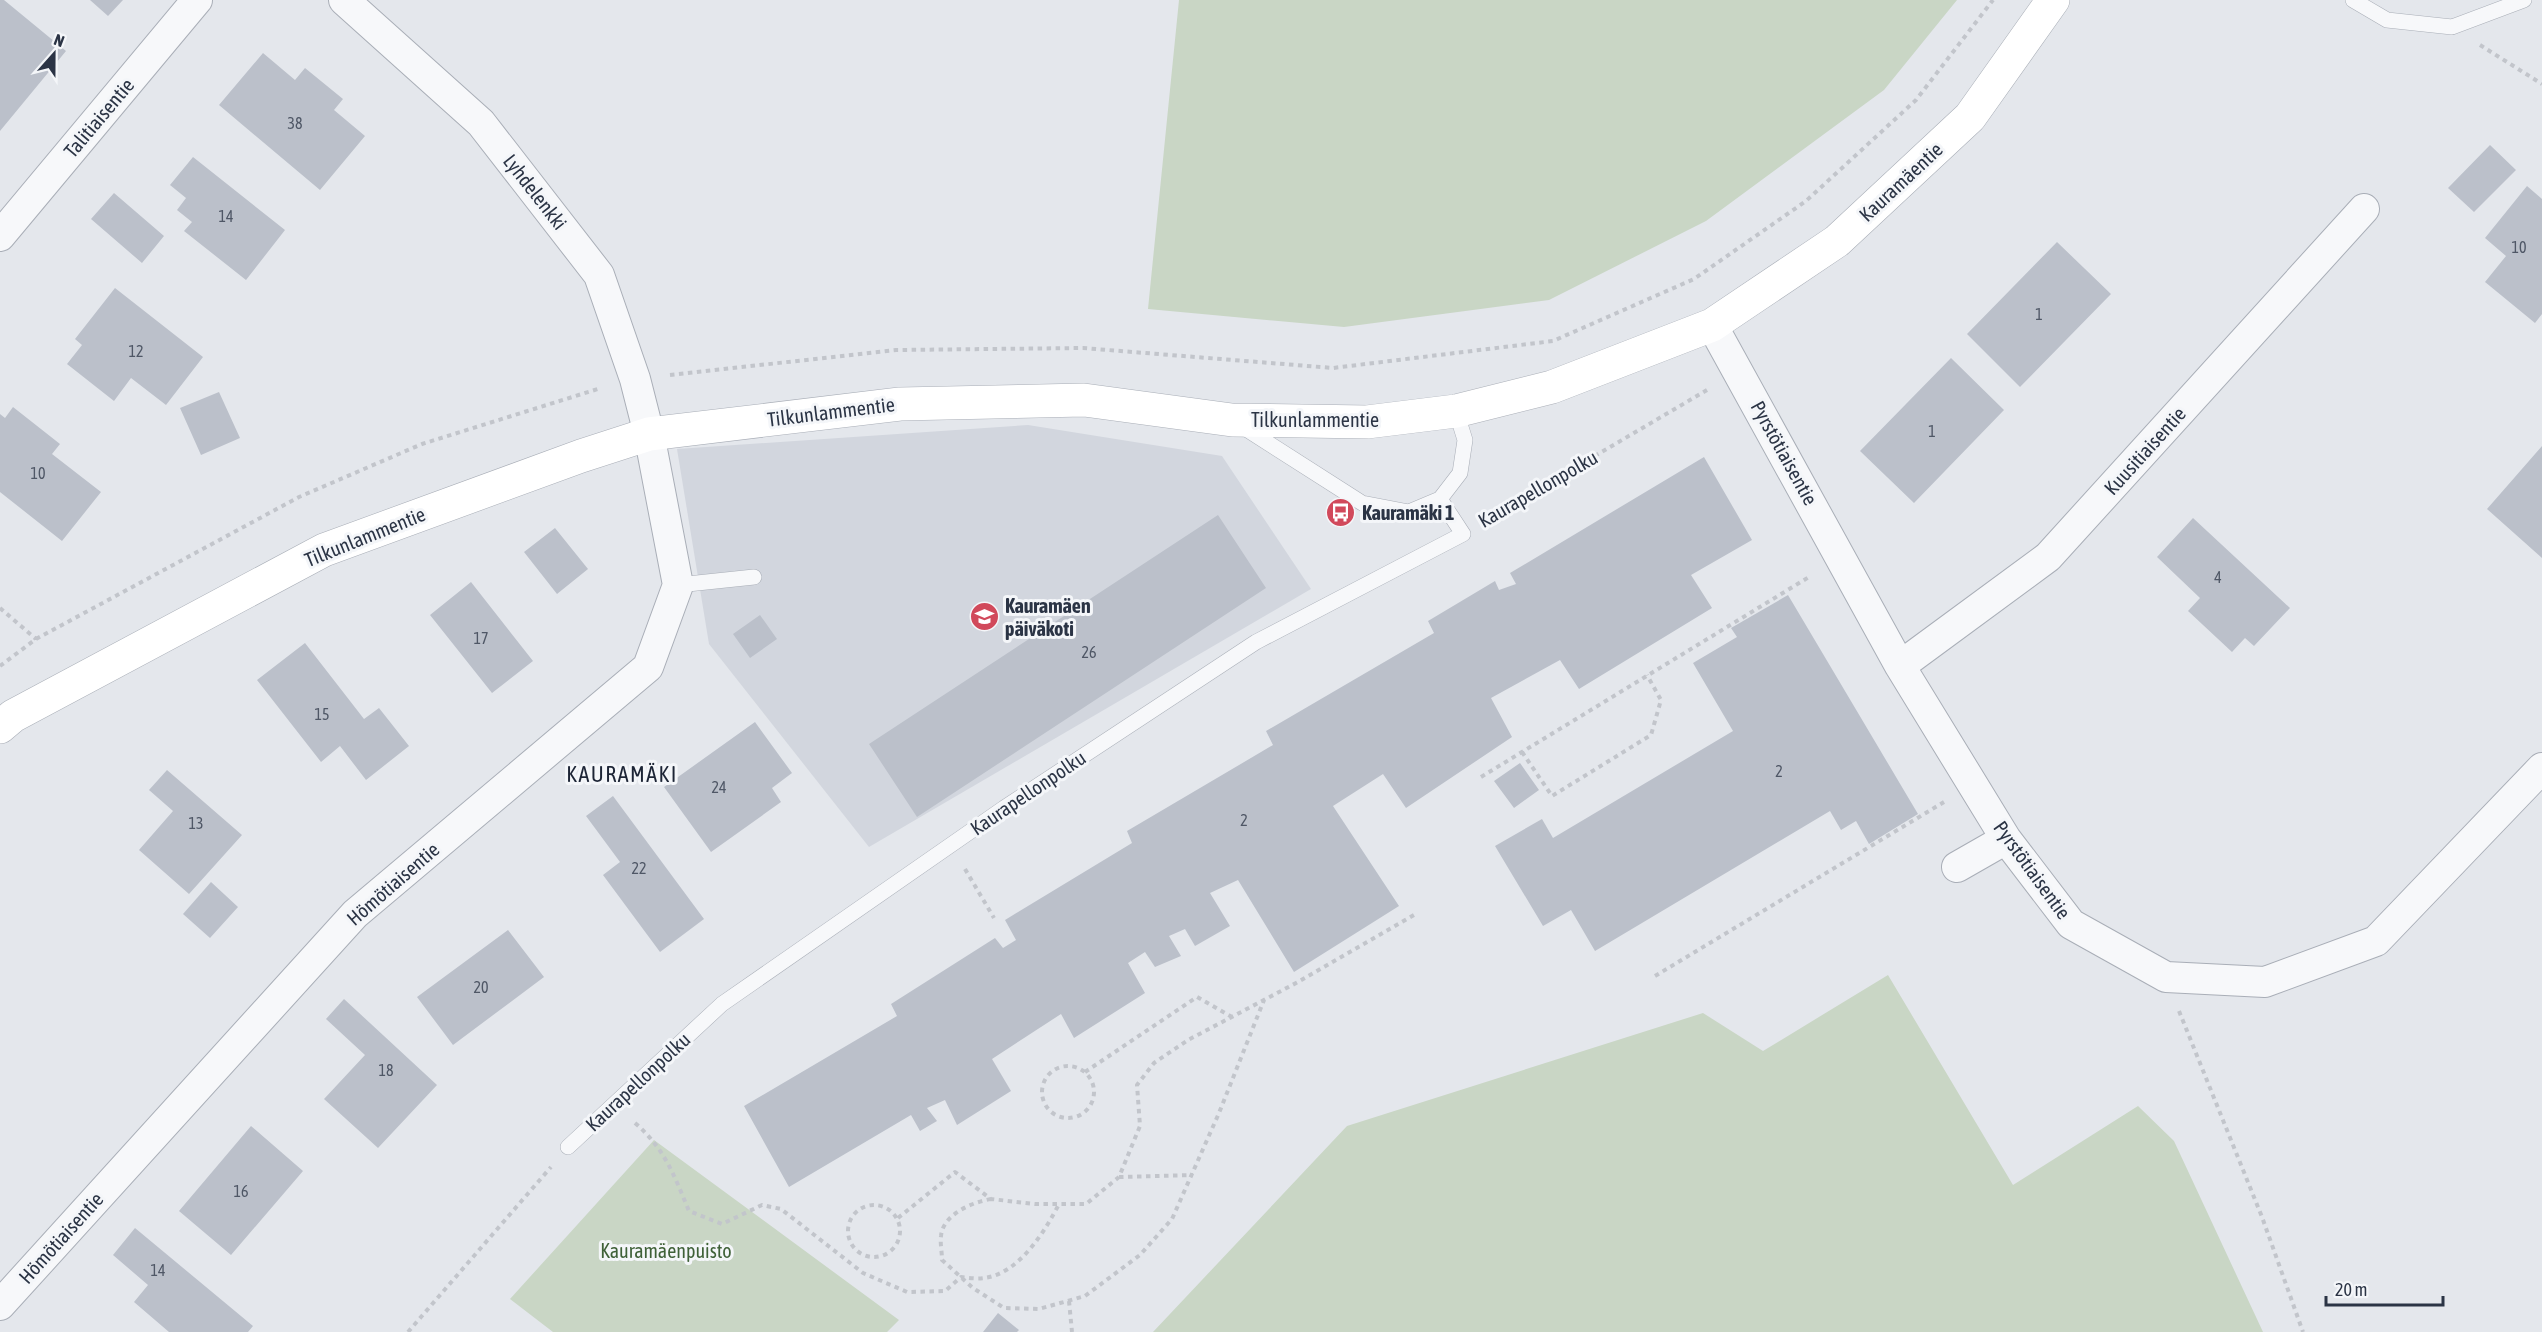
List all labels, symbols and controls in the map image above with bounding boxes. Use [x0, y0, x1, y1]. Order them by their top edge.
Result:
north arrow [24, 24, 84, 84]
text: N [52, 30, 67, 50]
street label: Talitiaisentie [59, 73, 138, 162]
house number: 38 [287, 114, 303, 132]
street label: Kauramäentie [1854, 137, 1947, 226]
street label: Lyhdelenkki [499, 149, 572, 234]
house number: 14 [218, 207, 234, 225]
house number: 10 [2511, 238, 2527, 256]
house number: 1 [2035, 305, 2043, 323]
house number: 12 [128, 342, 144, 360]
street label: Tilkunlammentie [766, 392, 896, 431]
street label: Pyrstötiaisentie [1746, 397, 1822, 509]
street label: Kuusitiaisentie [2099, 402, 2190, 499]
street label: Tilkunlammentie [1251, 408, 1379, 431]
house number: 1 [1928, 422, 1936, 440]
street label: Kaurapellonpolku [1474, 445, 1601, 532]
house number: 10 [30, 464, 46, 482]
bus stop icon: Kauramäki 1 [1325, 497, 1357, 529]
place label: Kauramäki 1 [1362, 501, 1454, 524]
street label: Tilkunlammentie [301, 502, 428, 571]
house number: 4 [2214, 568, 2222, 586]
place label: Kauramäen päiväkoti [1005, 594, 1091, 640]
school or university icon: Kauramäen päiväkoti [968, 601, 1000, 633]
house number: 17 [473, 629, 489, 647]
house number: 26 [1081, 643, 1097, 661]
house number: 15 [314, 705, 330, 723]
street label: Kaurapellonpolku [966, 746, 1090, 840]
district label: KAURAMÄKI [566, 761, 678, 787]
house number: 2 [1775, 762, 1783, 780]
house number: 24 [711, 778, 727, 796]
house number: 2 [1240, 811, 1248, 829]
house number: 13 [188, 814, 204, 832]
street label: Pyrstötiaisentie [1989, 816, 2076, 923]
street label: Hömötiaisentie [342, 837, 443, 930]
house number: 22 [631, 859, 647, 877]
house number: 20 [473, 978, 489, 996]
street label: Kaurapellonpolku [581, 1028, 694, 1136]
house number: 18 [378, 1061, 394, 1079]
house number: 16 [233, 1182, 249, 1200]
street label: Hömötiaisentie [14, 1187, 107, 1288]
park label: Kauramäenpuisto [600, 1239, 732, 1262]
house number: 14 [150, 1261, 166, 1279]
scale bar [2326, 1269, 2443, 1307]
text: 20 m [2335, 1279, 2367, 1300]

